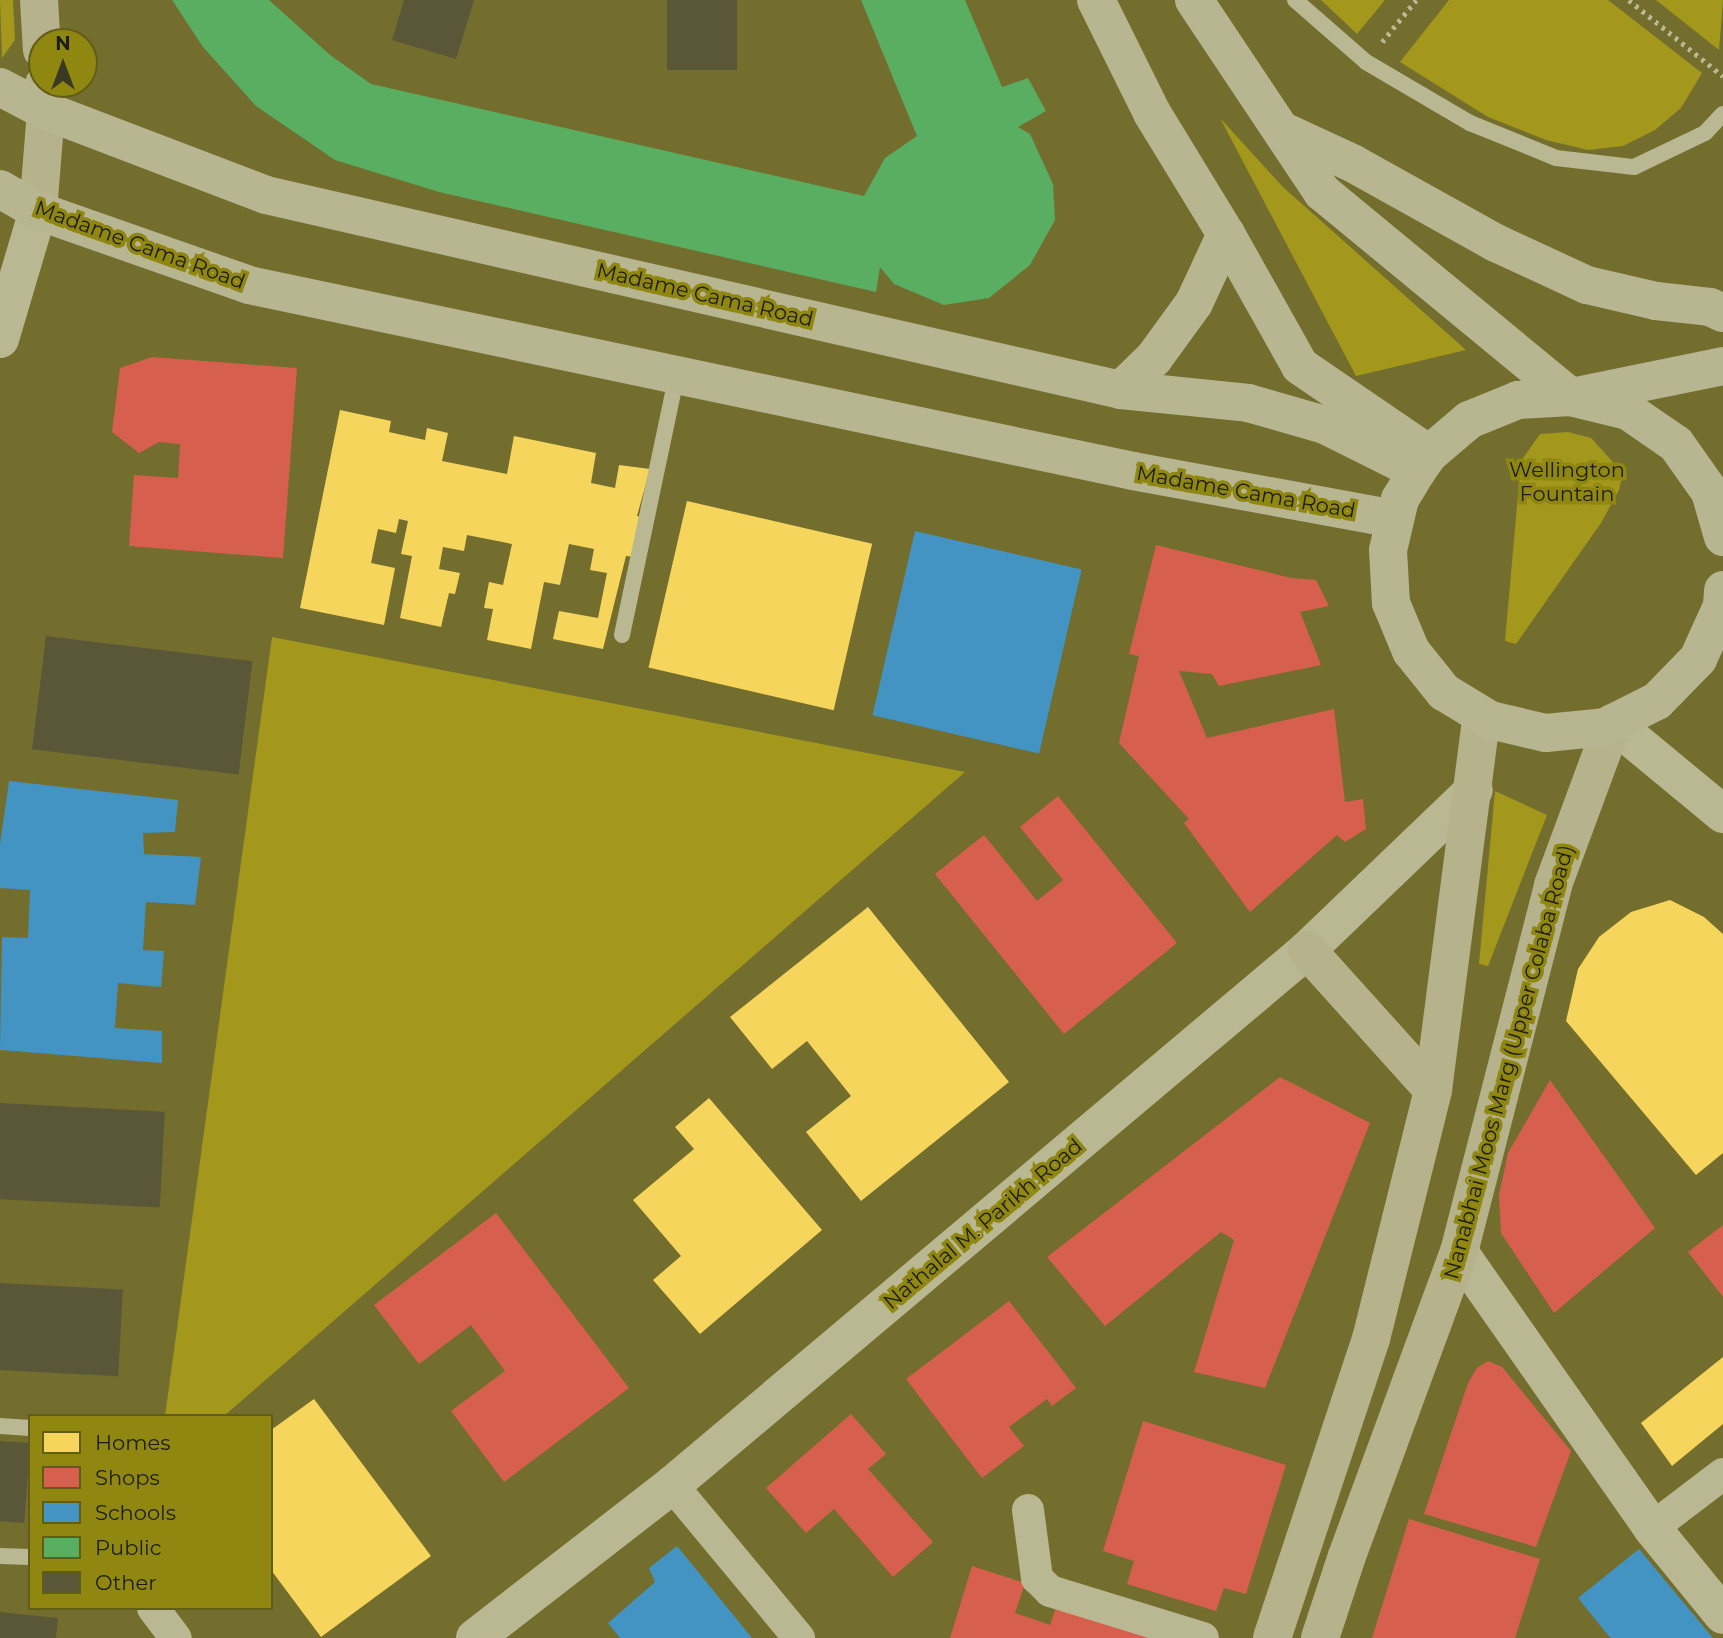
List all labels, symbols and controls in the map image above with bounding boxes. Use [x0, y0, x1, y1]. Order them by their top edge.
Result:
north arrow [28, 28, 98, 98]
text: N [55, 32, 71, 55]
street label: Madame Cama Road [32, 195, 248, 295]
street label: Madame Cama Road [594, 258, 816, 332]
park label: Wellington Fountain [1509, 457, 1625, 507]
street label: Madame Cama Road [1135, 460, 1357, 524]
street label: Nanabhai Moos Marg (Upper Colaba Road) [1439, 842, 1579, 1282]
street label: Nathalal M. Parikh Road [878, 1133, 1088, 1315]
legend [28, 1414, 273, 1610]
text: Homes [95, 1430, 170, 1455]
text: Shops [95, 1465, 160, 1490]
text: Schools [95, 1500, 176, 1525]
text: Public [95, 1535, 162, 1560]
text: Other [95, 1570, 157, 1595]

